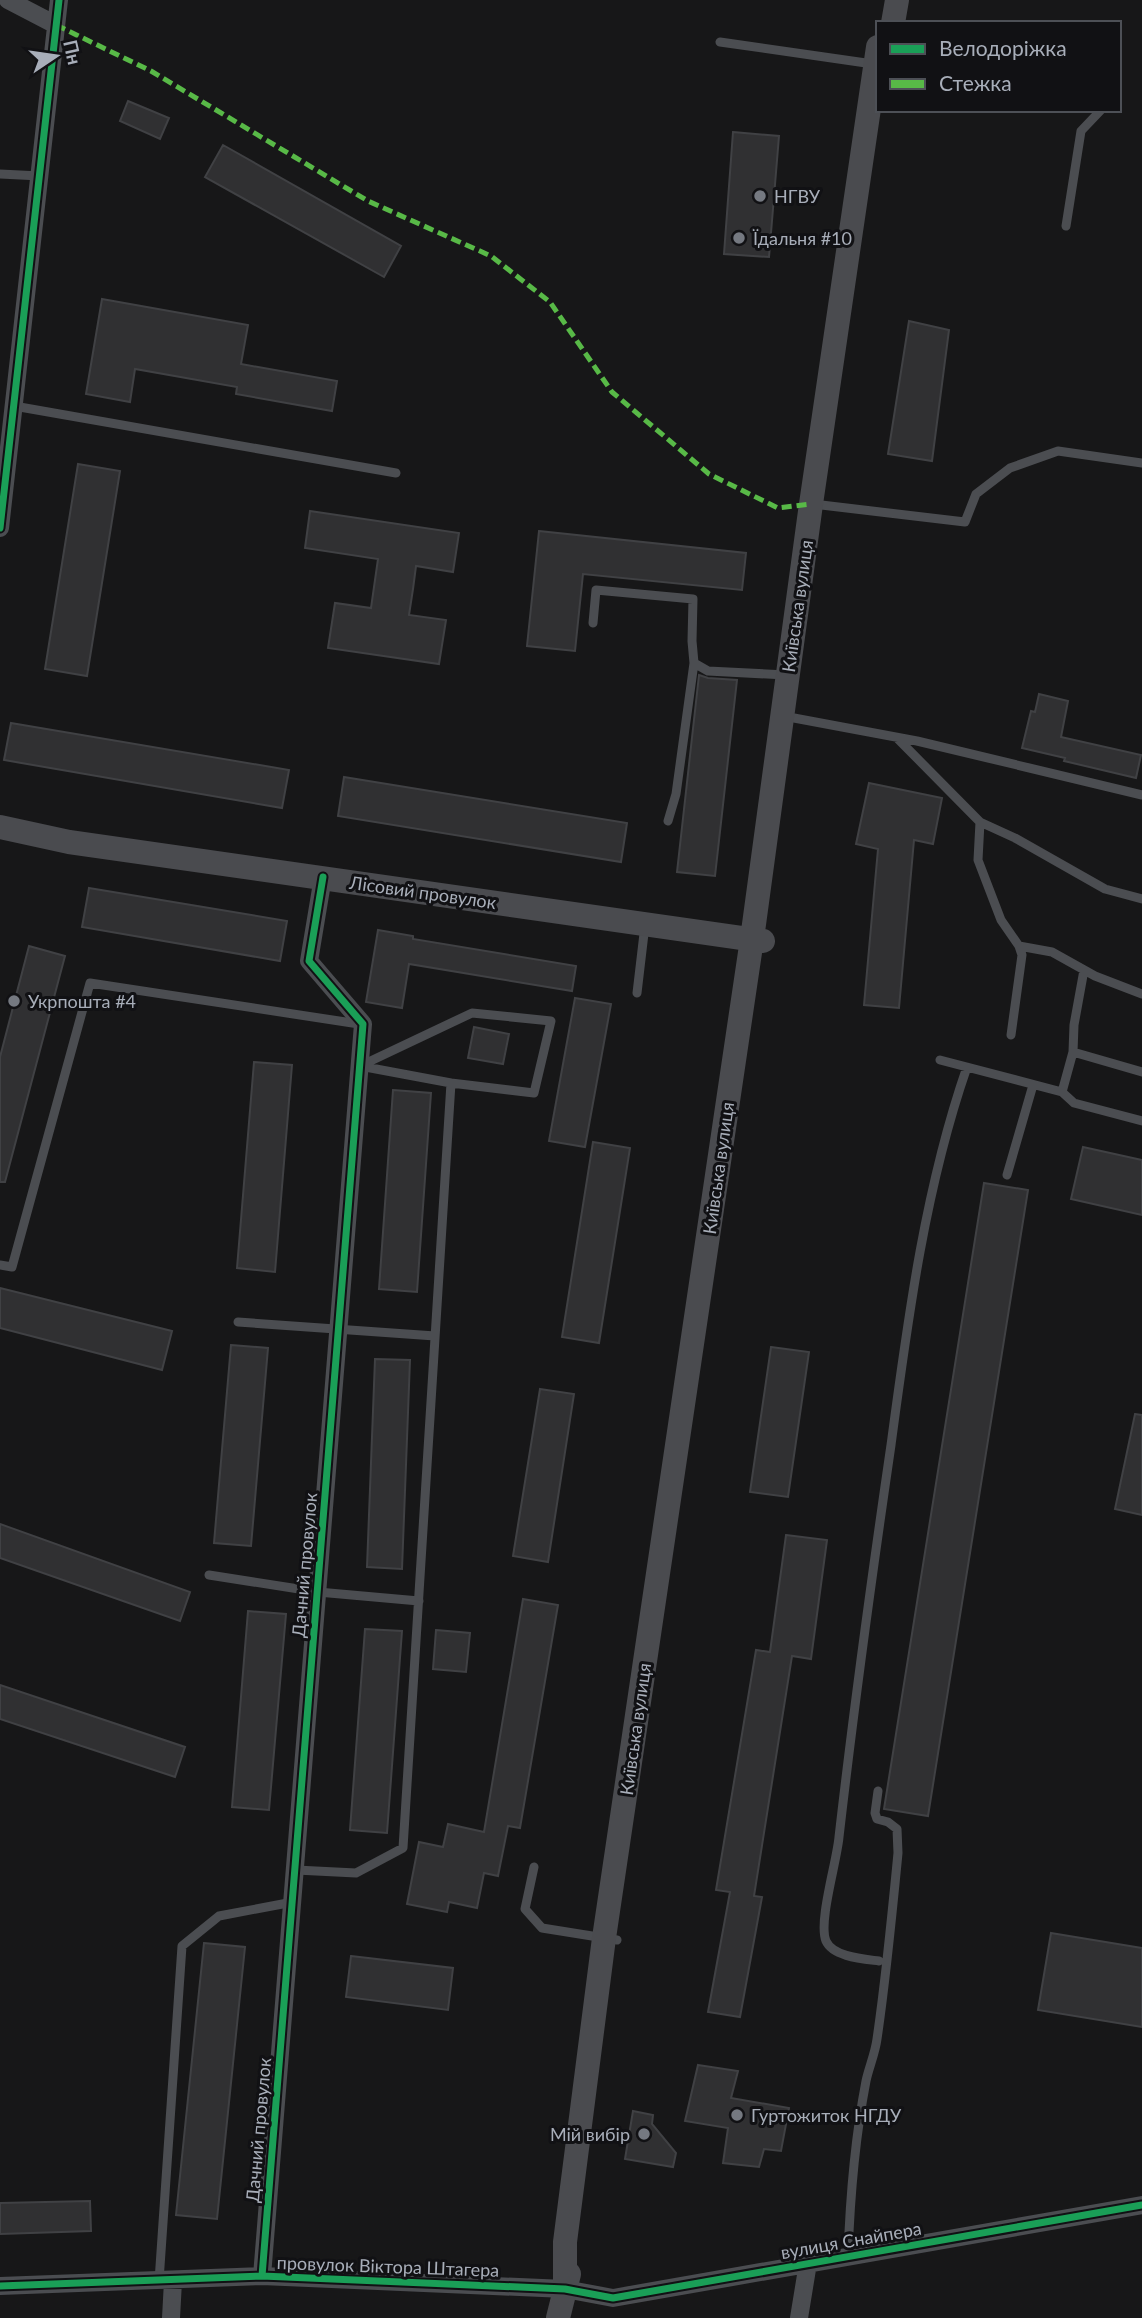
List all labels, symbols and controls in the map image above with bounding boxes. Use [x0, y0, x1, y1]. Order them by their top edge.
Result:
north arrow [21, 21, 91, 91]
legend [876, 21, 1121, 112]
text: Велодоріжка [939, 35, 1067, 60]
text: Пн [59, 37, 87, 67]
text: Стежка [939, 70, 1012, 95]
place label: НГВУ [774, 185, 821, 207]
marker: НГВУ [752, 188, 768, 204]
place label: Їдальня #10 [752, 227, 852, 249]
marker: Їдальня #10 [731, 230, 747, 246]
street label: Київська вулиця [777, 538, 817, 674]
street label: Лісовий провулок [347, 871, 498, 913]
place label: Укрпошта #4 [28, 990, 136, 1012]
marker: Укрпошта #4 [6, 993, 22, 1009]
street label: Київська вулиця [698, 1100, 738, 1236]
street label: Дачний провулок [287, 1491, 321, 1638]
street label: Київська вулиця [615, 1661, 655, 1797]
street label: Дачний провулок [241, 2056, 275, 2203]
place label: Гуртожиток НГДУ [751, 2104, 902, 2126]
marker: Гуртожиток НГДУ [729, 2107, 745, 2123]
place label: Мій вибір [550, 2123, 630, 2145]
marker: Мій вибір [636, 2126, 652, 2142]
street label: вулиця Снайпера [779, 2217, 923, 2263]
street label: провулок Віктора Штагера [276, 2251, 500, 2281]

